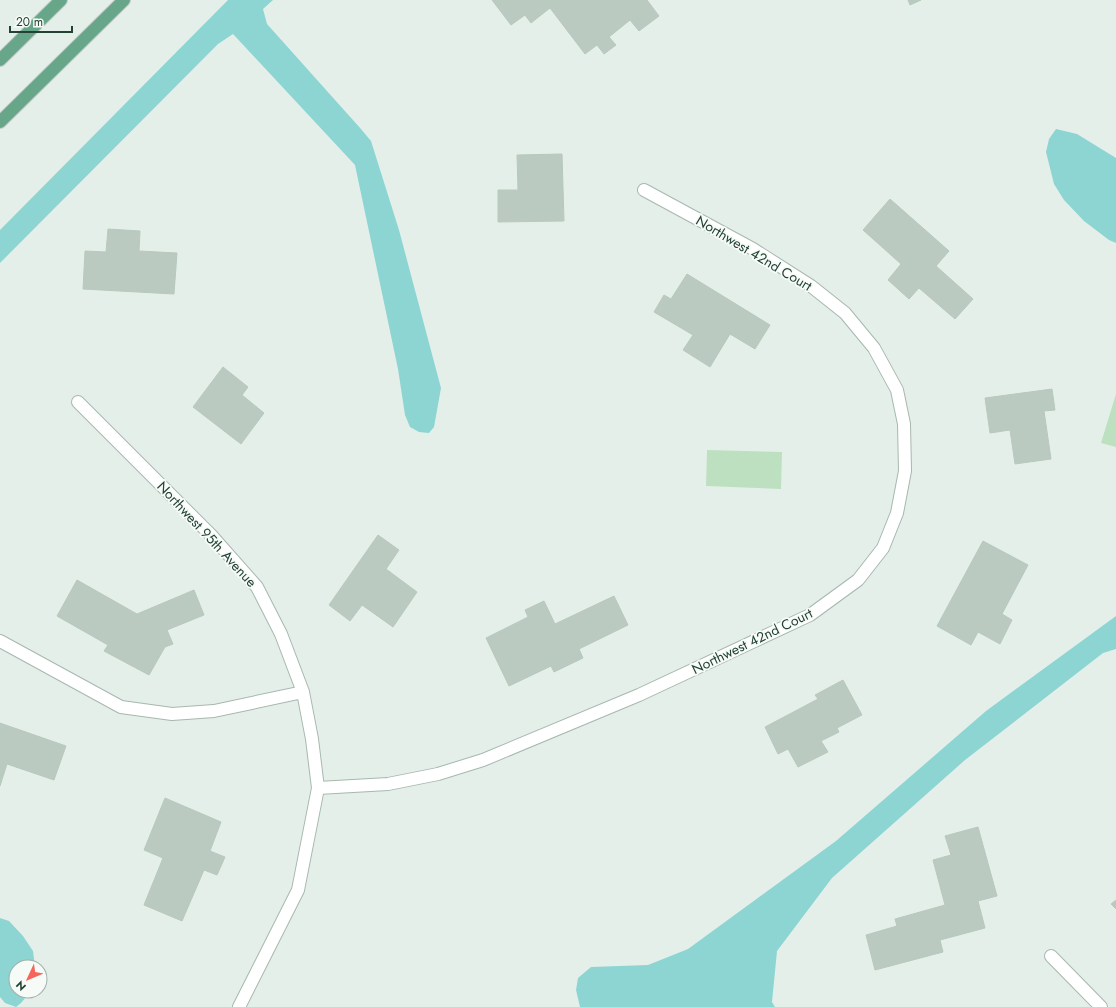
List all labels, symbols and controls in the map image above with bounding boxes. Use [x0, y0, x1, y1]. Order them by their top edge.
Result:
scale bar [10, 8, 72, 34]
text: 20 m [16, 13, 43, 31]
street label: Northwest 42nd Court [692, 210, 816, 296]
street label: Northwest 95th Avenue [153, 477, 261, 591]
street label: Northwest 42nd Court [688, 603, 816, 679]
north arrow [8, 959, 48, 999]
text: N [12, 977, 30, 995]

